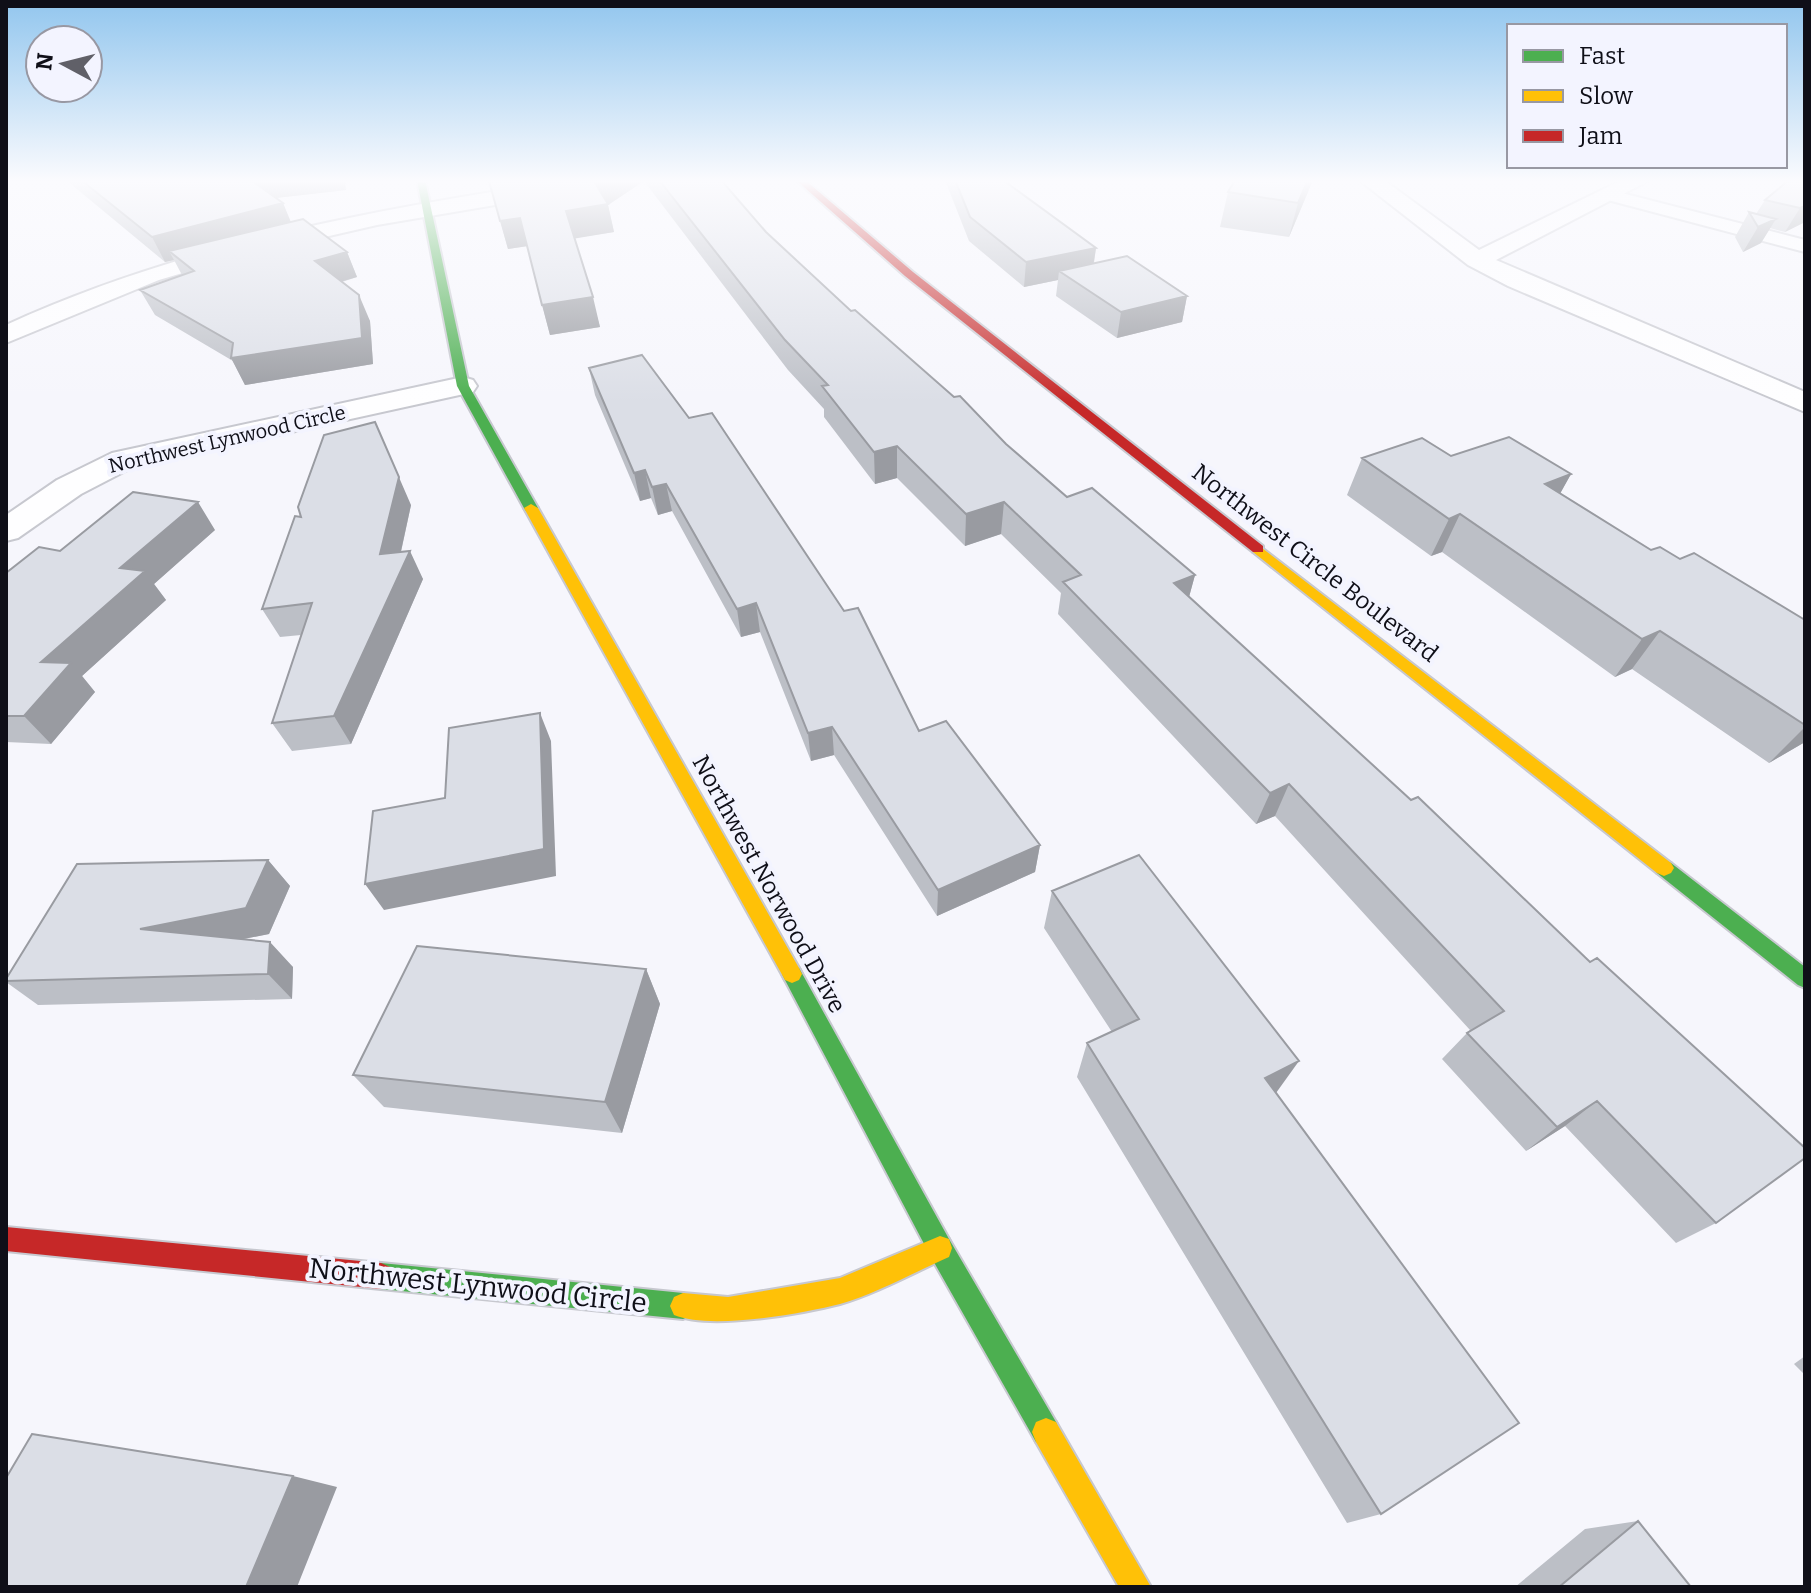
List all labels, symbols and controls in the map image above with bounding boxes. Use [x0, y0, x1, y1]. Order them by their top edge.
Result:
north arrow [24, 24, 104, 104]
legend [1507, 24, 1787, 168]
text: Fast [1579, 42, 1625, 70]
text: N [30, 52, 59, 72]
text: Slow [1579, 82, 1634, 110]
text: Jam [1578, 122, 1623, 150]
street label: Northwest Lynwood Circle [106, 400, 348, 478]
street label: Northwest Circle Boulevard [1186, 458, 1444, 668]
street label: Northwest Norwood Drive [686, 750, 852, 1018]
street label: Northwest Lynwood Circle [307, 1251, 649, 1320]

